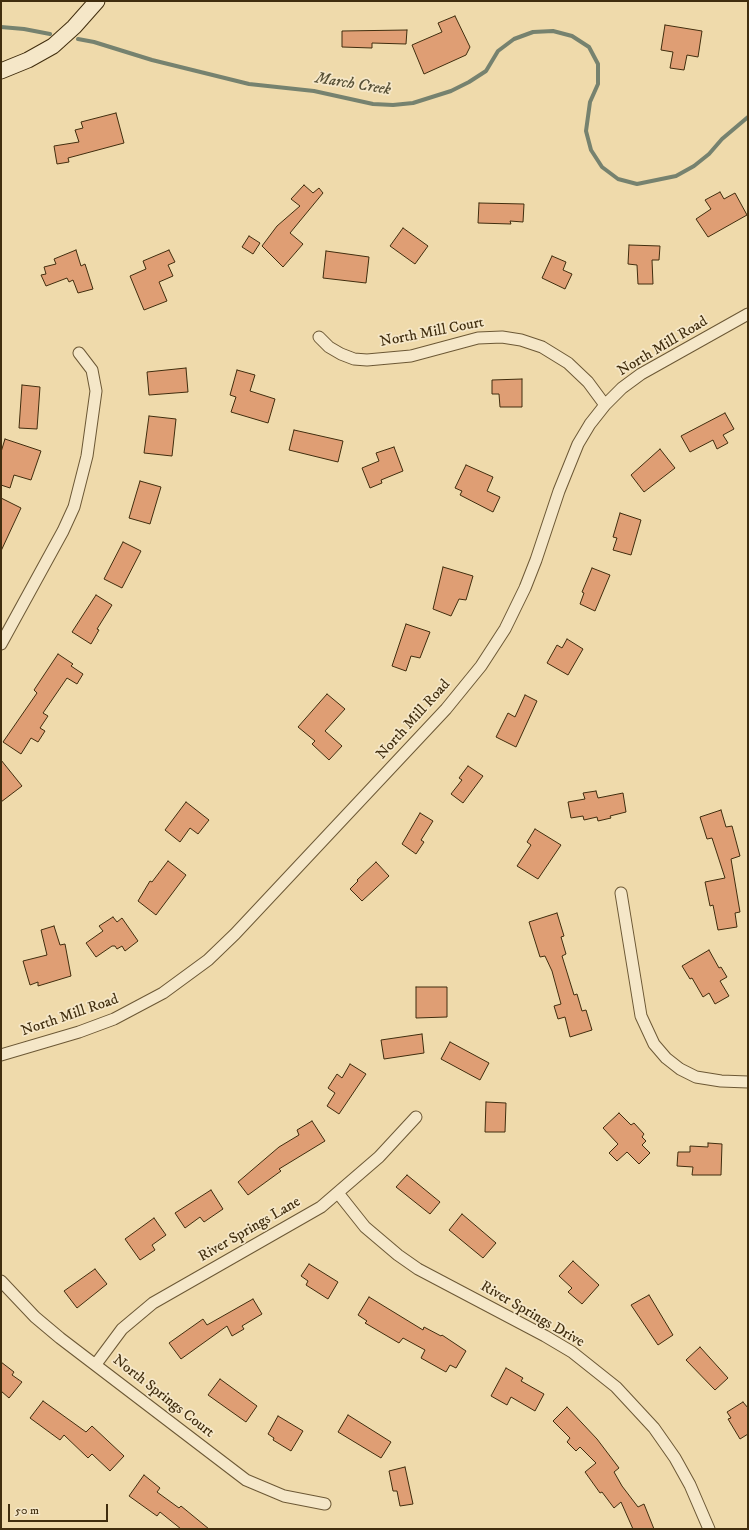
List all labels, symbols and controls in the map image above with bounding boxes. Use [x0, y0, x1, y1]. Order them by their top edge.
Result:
water label: March Creek [314, 70, 392, 100]
street label: North Mill Road [615, 313, 711, 381]
street label: North Mill Court [379, 314, 485, 352]
street label: North Mill Road [373, 676, 455, 764]
street label: North Mill Road [19, 991, 121, 1041]
street label: River Springs Lane [196, 1194, 304, 1266]
street label: River Springs Drive [477, 1278, 587, 1352]
street label: North Springs Court [109, 1352, 217, 1442]
scale bar [10, 1496, 110, 1522]
text: 50 m [15, 1503, 39, 1518]

